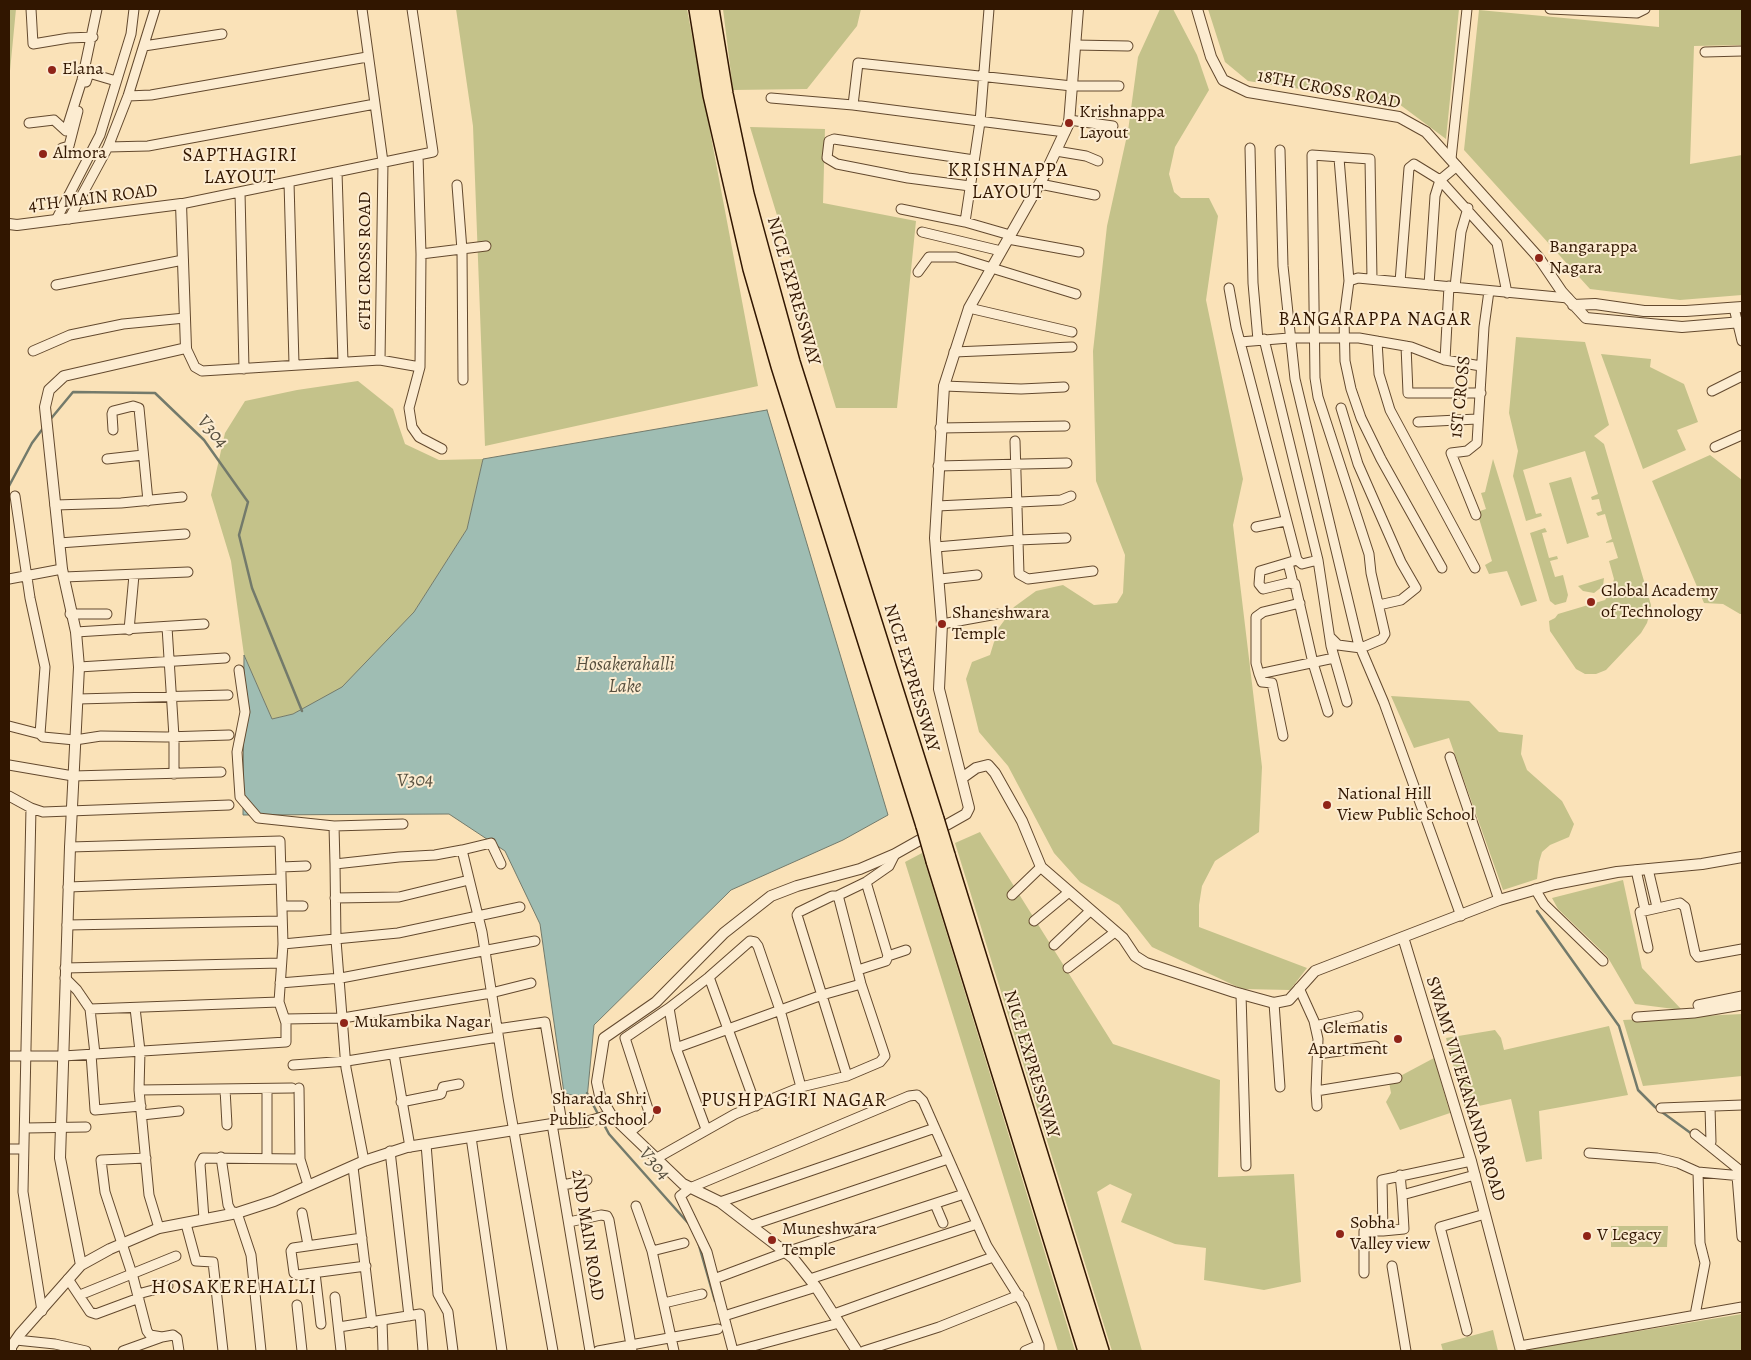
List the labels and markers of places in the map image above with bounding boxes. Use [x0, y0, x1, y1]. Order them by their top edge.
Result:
place label: Elana [62, 59, 104, 81]
marker: Elana [46, 64, 58, 76]
place label: Krishnappa Layout [1079, 102, 1165, 144]
marker: Krishnappa Layout [1063, 117, 1075, 129]
place label: Almora [53, 143, 107, 165]
marker: Almora [37, 148, 49, 160]
place label: Bangarappa Nagara [1549, 237, 1638, 280]
marker: Bangarappa Nagara [1533, 252, 1545, 264]
place label: Global Academy of Technology [1601, 581, 1718, 624]
marker: Global Academy of Technology [1585, 596, 1597, 608]
place label: Shaneshwara Temple [952, 603, 1050, 646]
marker: Shaneshwara Temple [936, 618, 948, 630]
place label: National Hill View Public School [1337, 784, 1475, 826]
marker: National Hill View Public School [1321, 799, 1333, 811]
place label: Mukambika Nagar [354, 1012, 490, 1034]
marker: Mukambika Nagar [338, 1017, 350, 1029]
place label: Clematis Apartment [1308, 1018, 1388, 1060]
marker: Clematis Apartment [1392, 1033, 1404, 1045]
place label: Sharada Shri Public School [549, 1089, 647, 1132]
marker: Sharada Shri Public School [651, 1104, 663, 1116]
place label: Sobha Valley view [1350, 1213, 1430, 1256]
place label: Muneshwara Temple [782, 1219, 877, 1262]
place label: V Legacy [1597, 1225, 1661, 1247]
marker: Sobha Valley view [1334, 1228, 1346, 1240]
marker: V Legacy [1581, 1230, 1593, 1242]
marker: Muneshwara Temple [766, 1234, 778, 1246]

